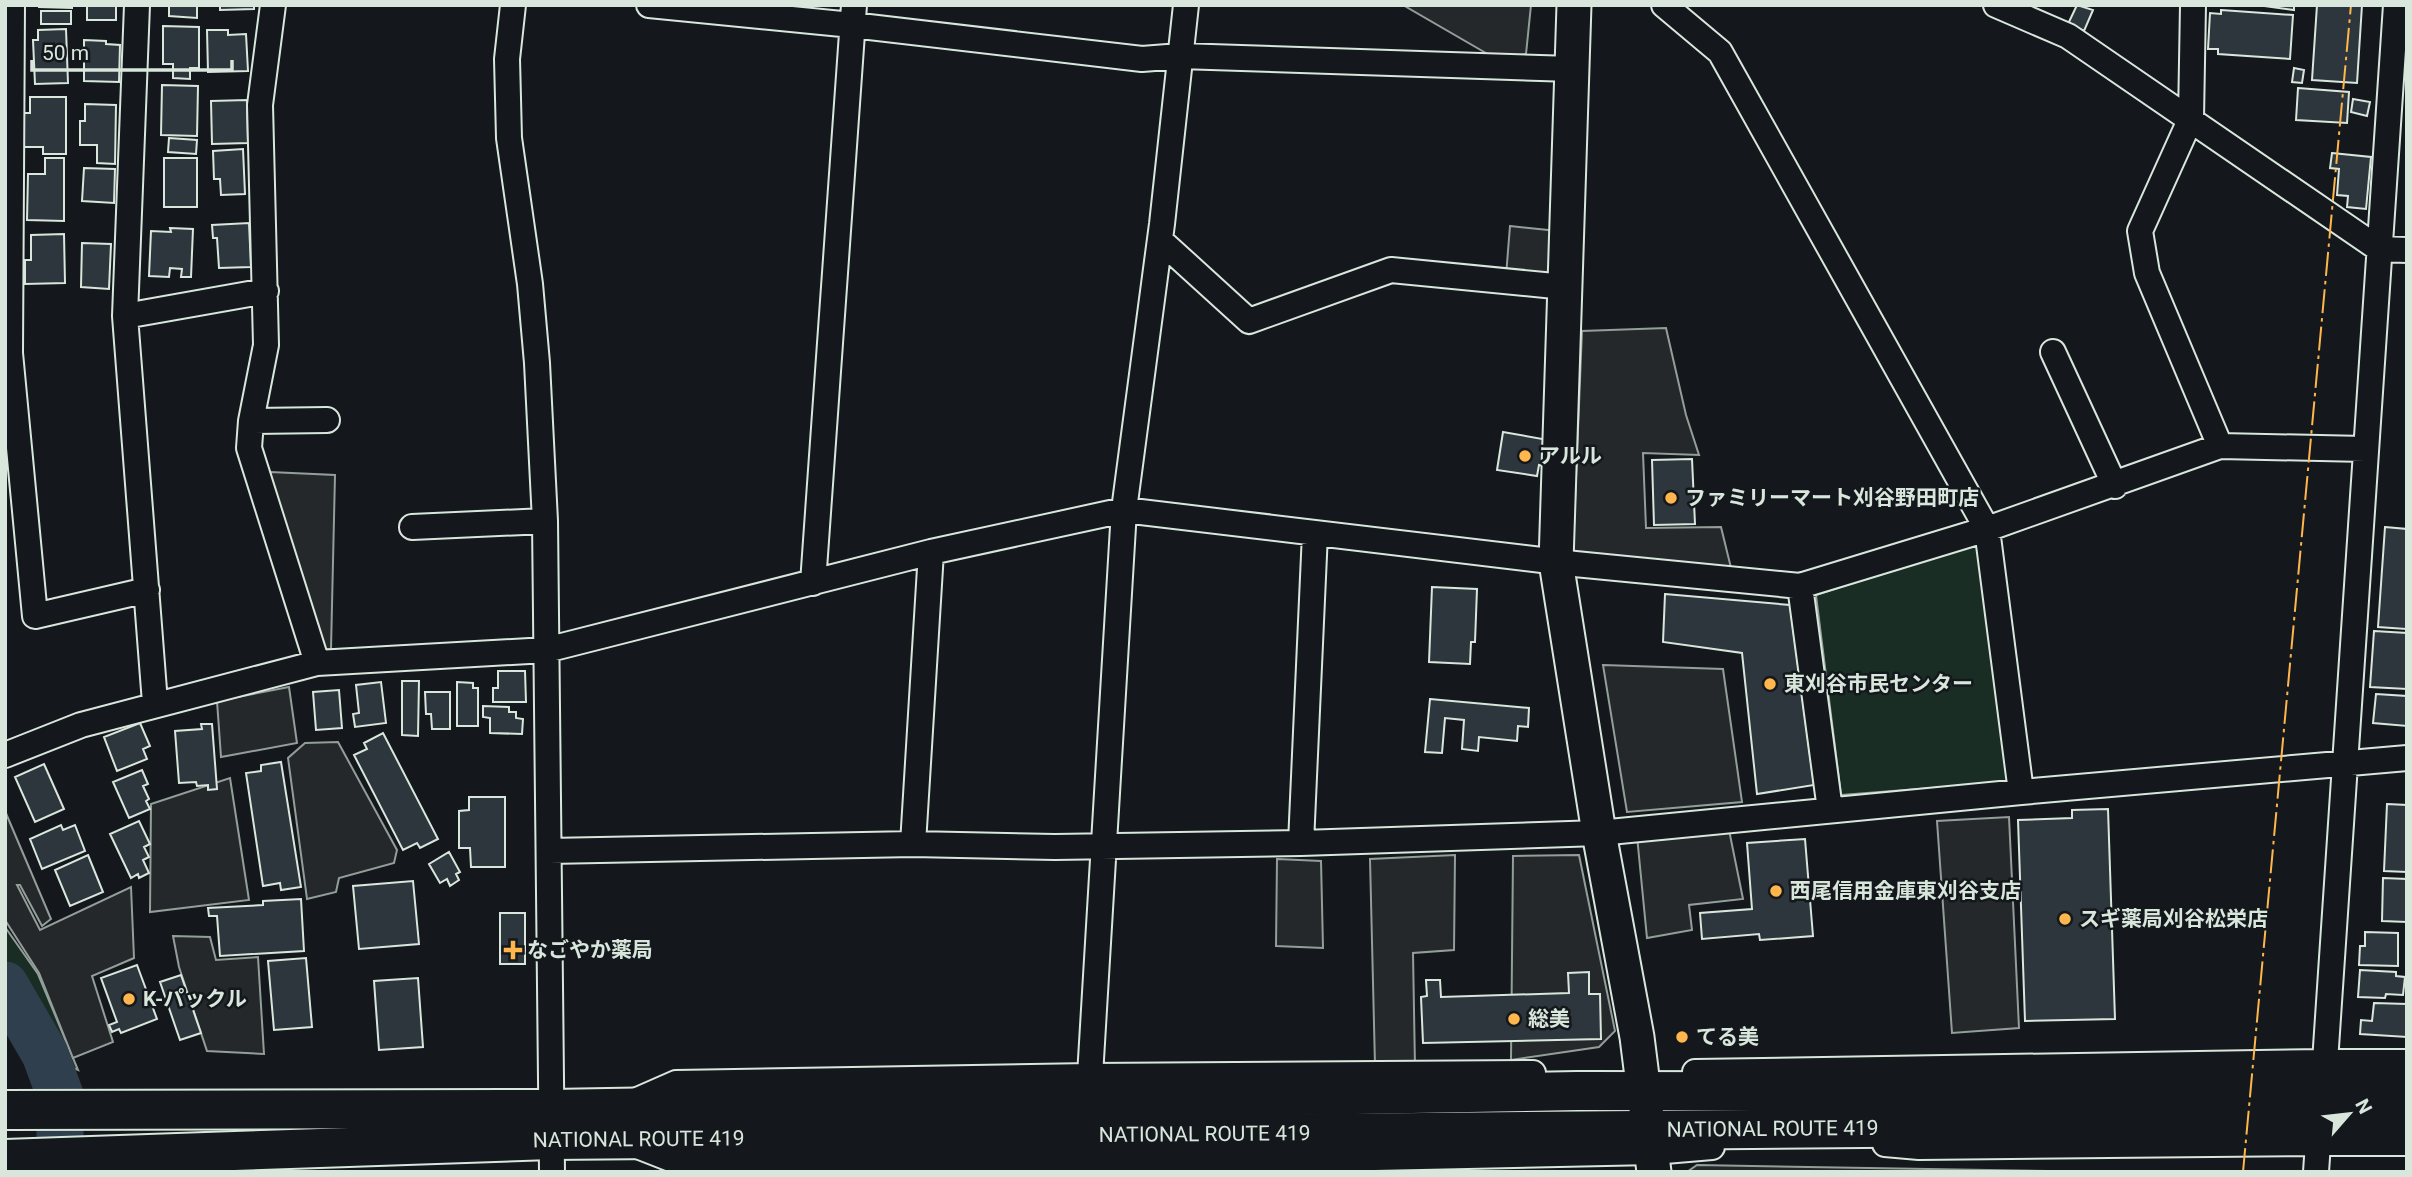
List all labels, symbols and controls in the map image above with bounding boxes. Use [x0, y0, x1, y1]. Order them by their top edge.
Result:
scale bar [32, 28, 231, 72]
text: 50 m [42, 41, 89, 65]
place label: アルル [1539, 444, 1602, 468]
marker: アルル [1517, 448, 1533, 464]
place label: ファミリーマート刈谷野田町店 [1685, 486, 1979, 510]
marker: ファミリーマート刈谷野田町店 [1663, 490, 1679, 506]
place label: 東刈谷市民センター [1784, 672, 1973, 696]
marker: 東刈谷市民センター [1762, 676, 1778, 692]
place label: 西尾信用金庫東刈谷支店 [1790, 879, 2021, 903]
marker: 西尾信用金庫東刈谷支店 [1768, 883, 1784, 899]
place label: スギ薬局刈谷松栄店 [2079, 907, 2268, 931]
marker: スギ薬局刈谷松栄店 [2057, 911, 2073, 927]
place label: なごやか薬局 [527, 938, 653, 962]
marker: なごやか薬局 [505, 942, 521, 958]
place label: K-パックル [143, 987, 247, 1011]
marker: K-パックル [121, 991, 137, 1007]
place label: 総美 [1528, 1007, 1570, 1031]
marker: 総美 [1506, 1011, 1522, 1027]
place label: てる美 [1696, 1025, 1759, 1049]
marker: てる美 [1674, 1029, 1690, 1045]
north arrow [2314, 1079, 2384, 1149]
text: N [2350, 1095, 2377, 1118]
street label: NATIONAL ROUTE 419 [1667, 1116, 1879, 1142]
street label: NATIONAL ROUTE 419 [1099, 1121, 1311, 1147]
street label: NATIONAL ROUTE 419 [532, 1126, 745, 1153]

